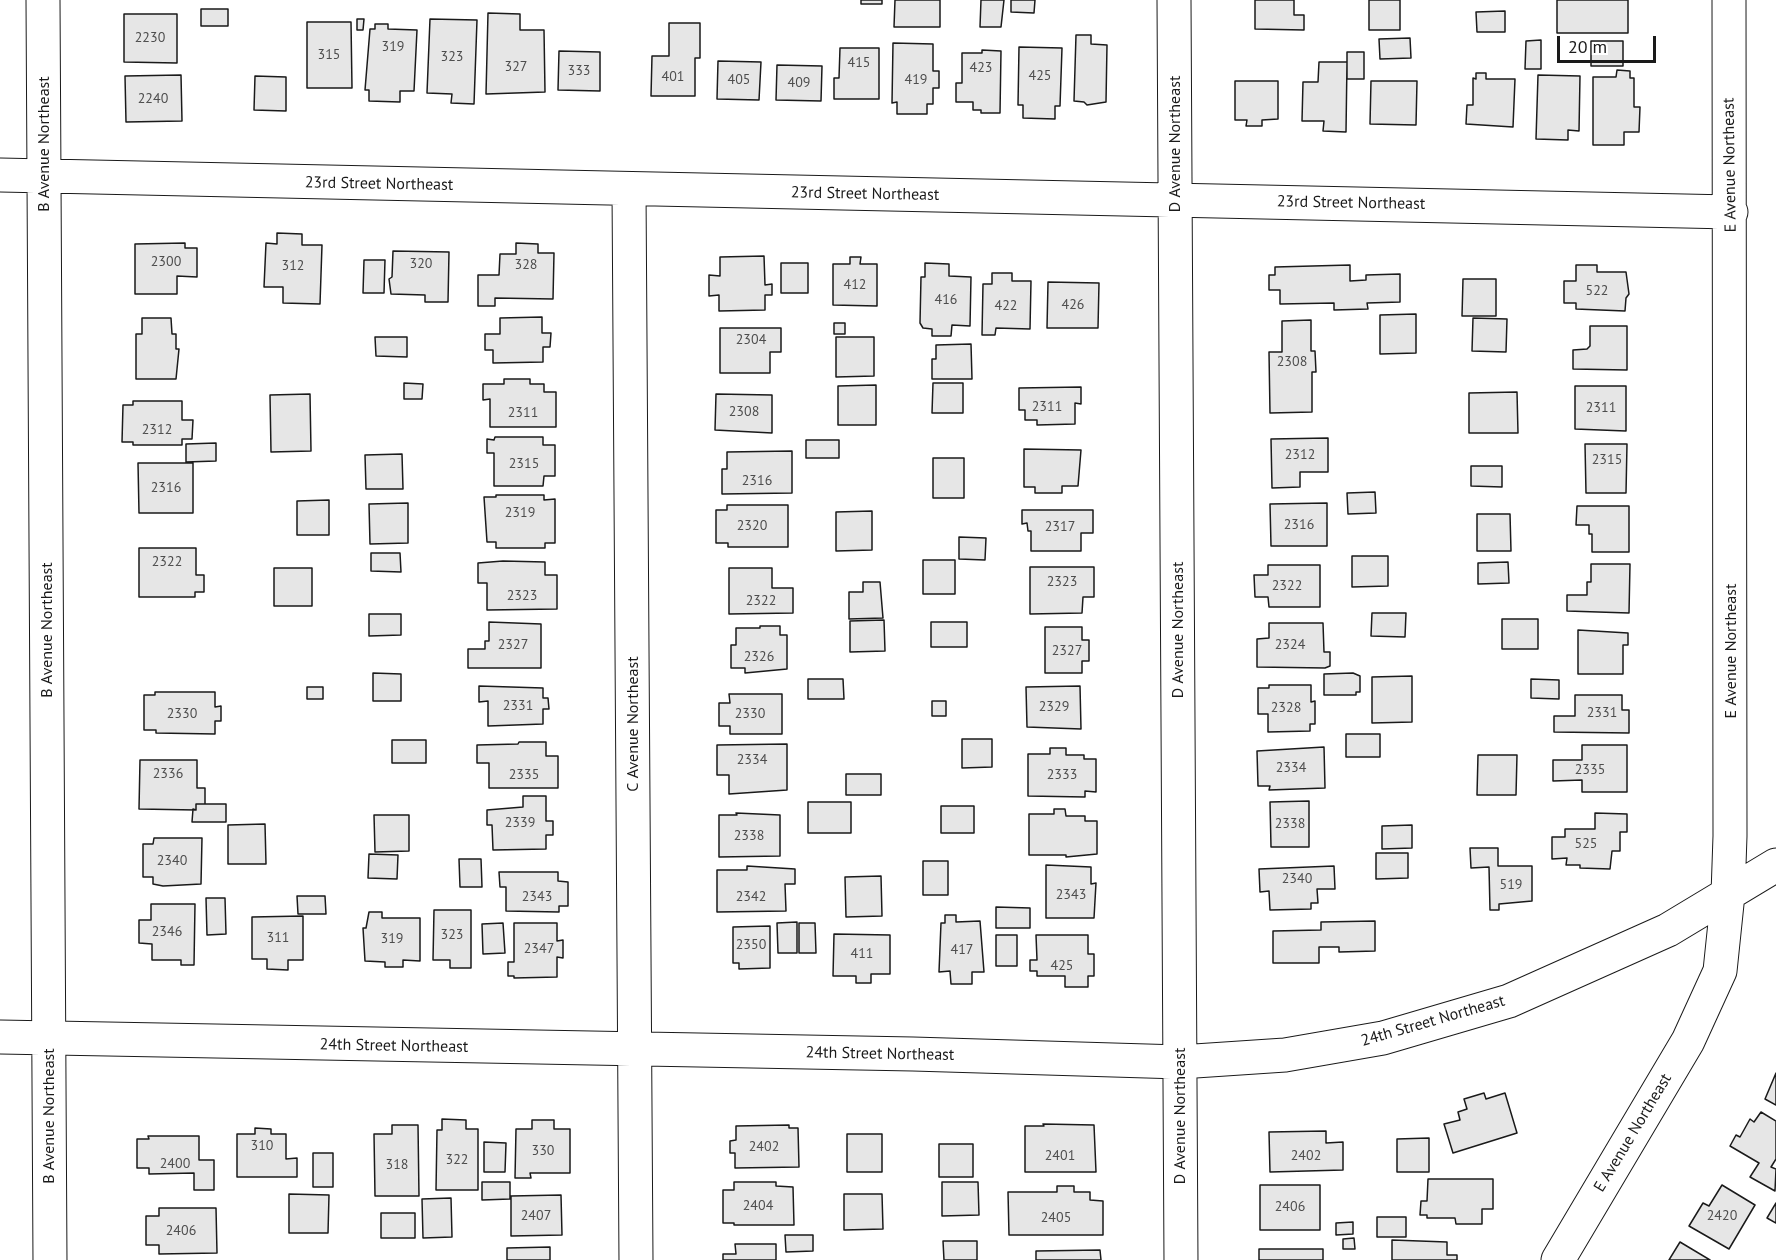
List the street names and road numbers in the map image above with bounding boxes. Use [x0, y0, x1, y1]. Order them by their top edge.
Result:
street label: B Avenue Northeast [34, 76, 54, 212]
street label: D Avenue Northeast [1165, 76, 1185, 212]
street label: E Avenue Northeast [1719, 97, 1741, 233]
street label: 23rd Street Northeast [305, 173, 453, 195]
street label: 23rd Street Northeast [791, 183, 939, 205]
street label: 23rd Street Northeast [1277, 192, 1425, 214]
street label: B Avenue Northeast [37, 562, 57, 698]
street label: D Avenue Northeast [1168, 562, 1188, 698]
street label: E Avenue Northeast [1721, 584, 1741, 718]
street label: C Avenue Northeast [623, 656, 643, 792]
street label: 24th Street Northeast [1359, 991, 1507, 1051]
street label: 24th Street Northeast [319, 1035, 469, 1057]
street label: 24th Street Northeast [805, 1043, 955, 1065]
street label: B Avenue Northeast [39, 1048, 59, 1184]
street label: D Avenue Northeast [1170, 1048, 1190, 1184]
street label: E Avenue Northeast [1590, 1070, 1676, 1196]

